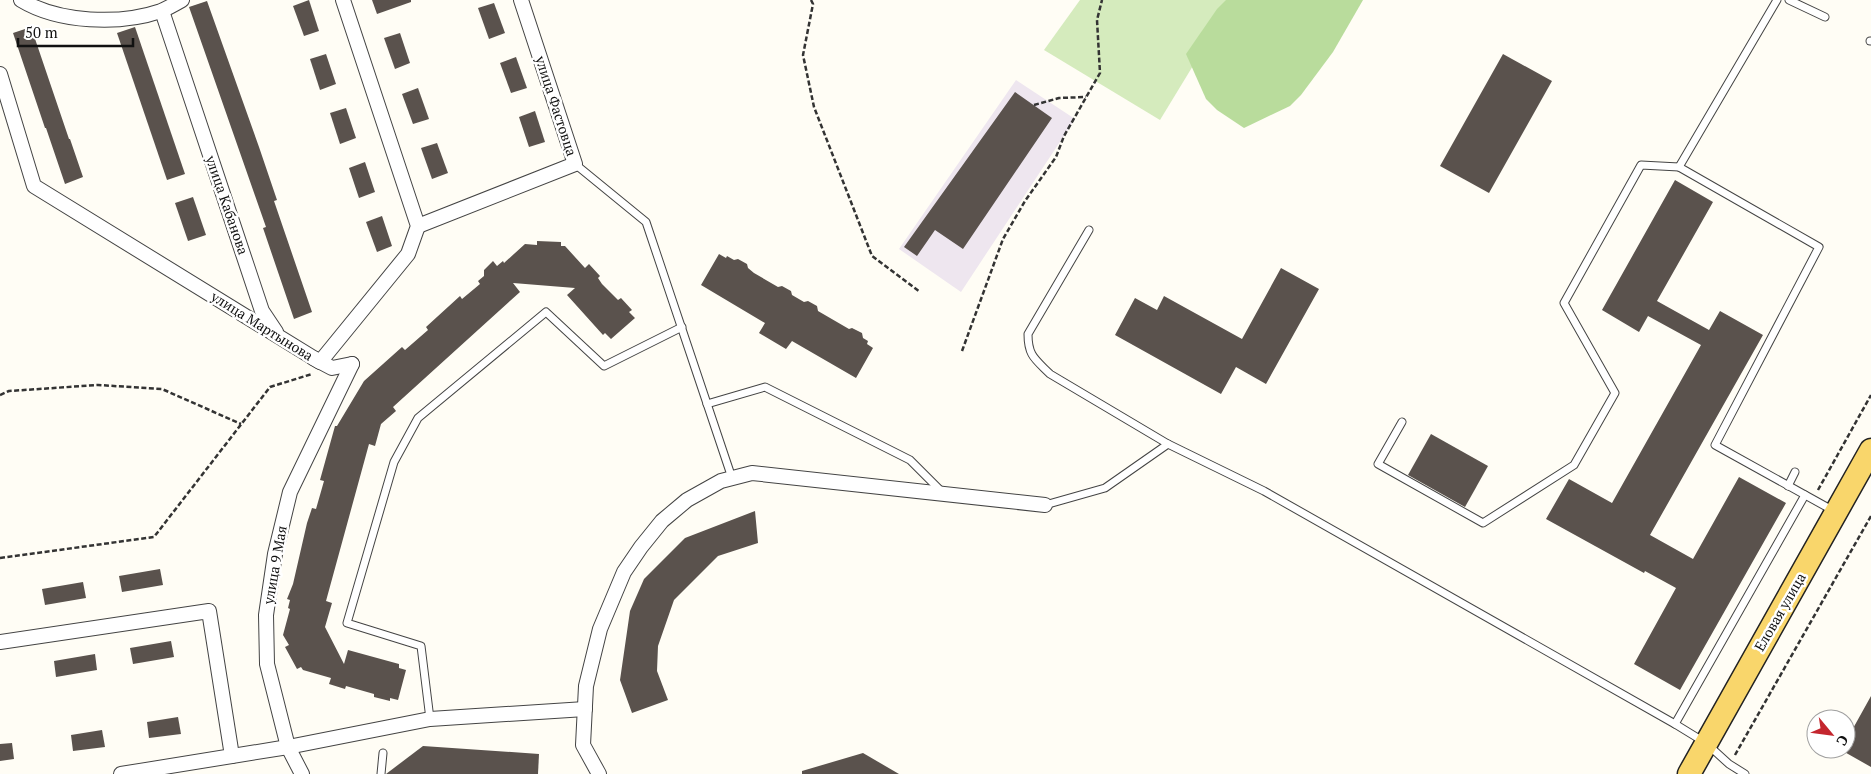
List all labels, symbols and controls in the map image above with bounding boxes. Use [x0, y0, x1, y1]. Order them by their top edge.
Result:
scale bar [18, 15, 132, 47]
text: 50 m [25, 22, 58, 42]
street label: улица Фастовца [531, 52, 582, 158]
street label: улица Кабанова [201, 152, 253, 257]
street label: улица Мартынова [207, 286, 317, 365]
street label: улица 9 Мая [258, 524, 291, 607]
street label: Еловая улица [1749, 569, 1810, 654]
north arrow [1806, 709, 1856, 759]
text: С [1832, 732, 1853, 749]

